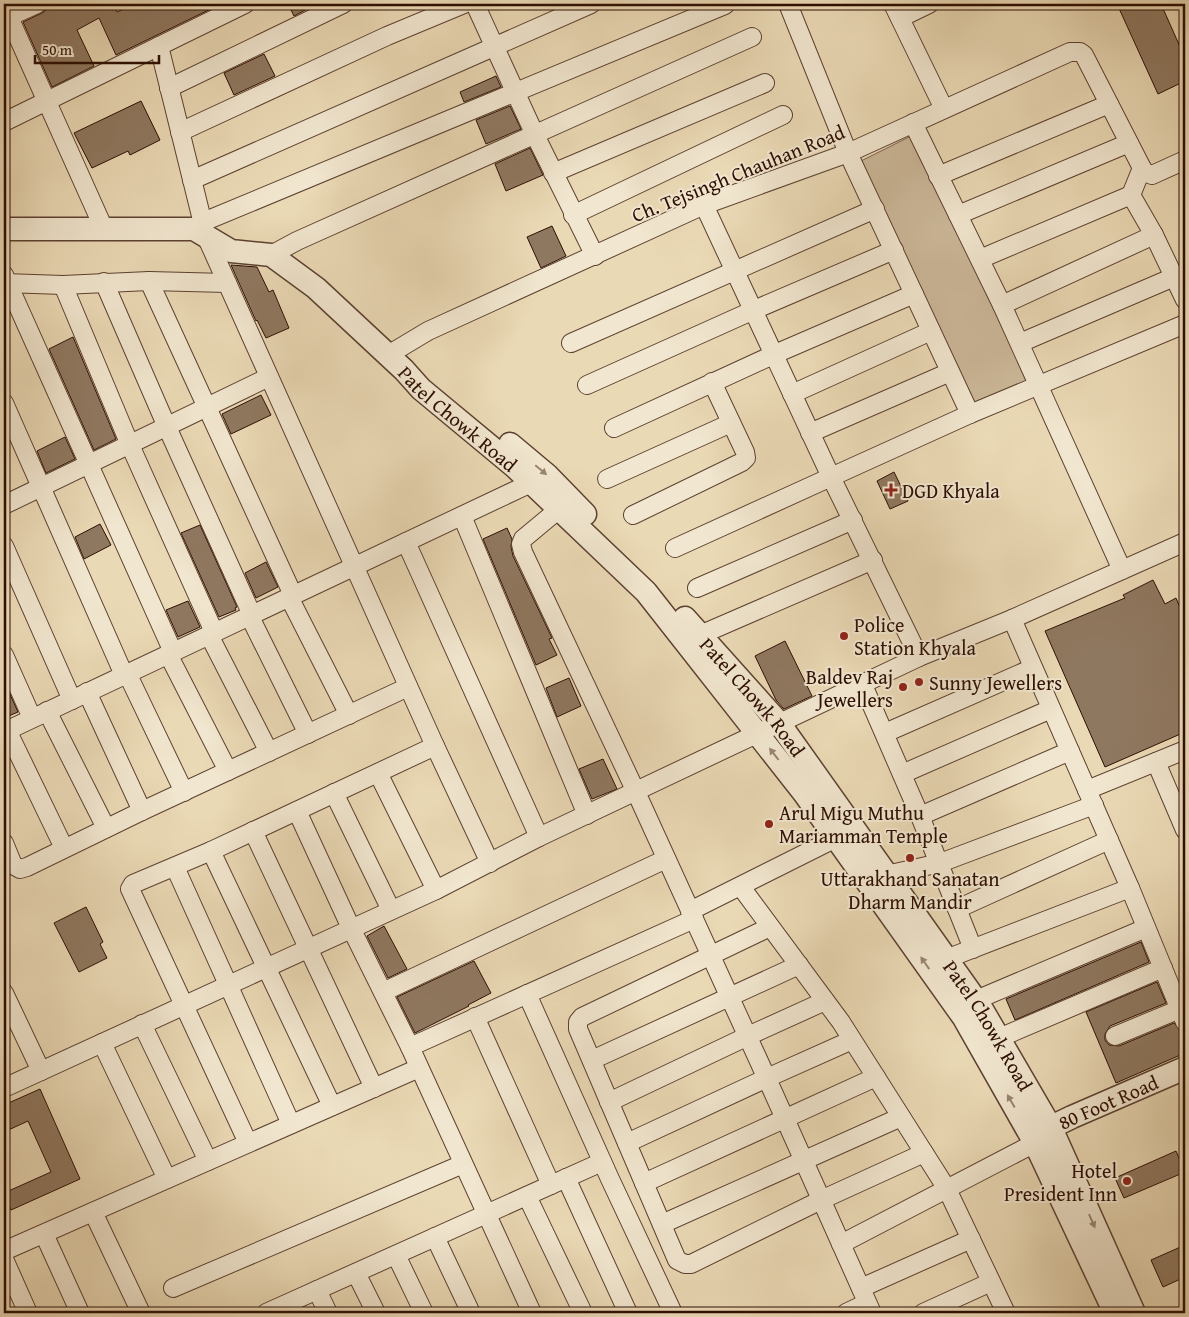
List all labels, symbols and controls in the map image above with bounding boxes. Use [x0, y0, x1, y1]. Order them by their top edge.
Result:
scale bar [35, 32, 159, 64]
text: 50 m [42, 39, 73, 60]
street label: Ch. Tejsingh Chauhan Road [627, 117, 849, 229]
street label: Patel Chowk Road [392, 359, 524, 478]
one-way arrow [534, 464, 547, 475]
place label: DGD Khyala [902, 476, 1000, 505]
marker: DGD Khyala [884, 483, 898, 497]
place label: Police Station Khyala [854, 610, 977, 662]
street label: Patel Chowk Road [694, 630, 813, 762]
marker: Police Station Khyala [838, 630, 850, 642]
place label: Baldev Raj Jewellers [806, 662, 893, 714]
place label: Sunny Jewellers [929, 668, 1062, 697]
marker: Sunny Jewellers [913, 676, 925, 688]
marker: Baldev Raj Jewellers [897, 681, 909, 693]
one-way arrow [769, 747, 779, 761]
place label: Arul Migu Muthu Mariamman Temple [779, 798, 948, 850]
marker: Arul Migu Muthu Mariamman Temple [763, 818, 775, 830]
marker: Uttarakhand Sanatan Dharm Mandir [904, 852, 916, 864]
place label: Uttarakhand Sanatan Dharm Mandir [820, 864, 1000, 916]
street label: Patel Chowk Road [937, 954, 1041, 1096]
one-way arrow [920, 956, 930, 970]
street label: 80 Foot Road [1053, 1067, 1163, 1136]
one-way arrow [1006, 1094, 1015, 1107]
place label: Hotel President Inn [1004, 1156, 1117, 1208]
marker: Hotel President Inn [1121, 1175, 1133, 1187]
one-way arrow [1088, 1213, 1097, 1228]

